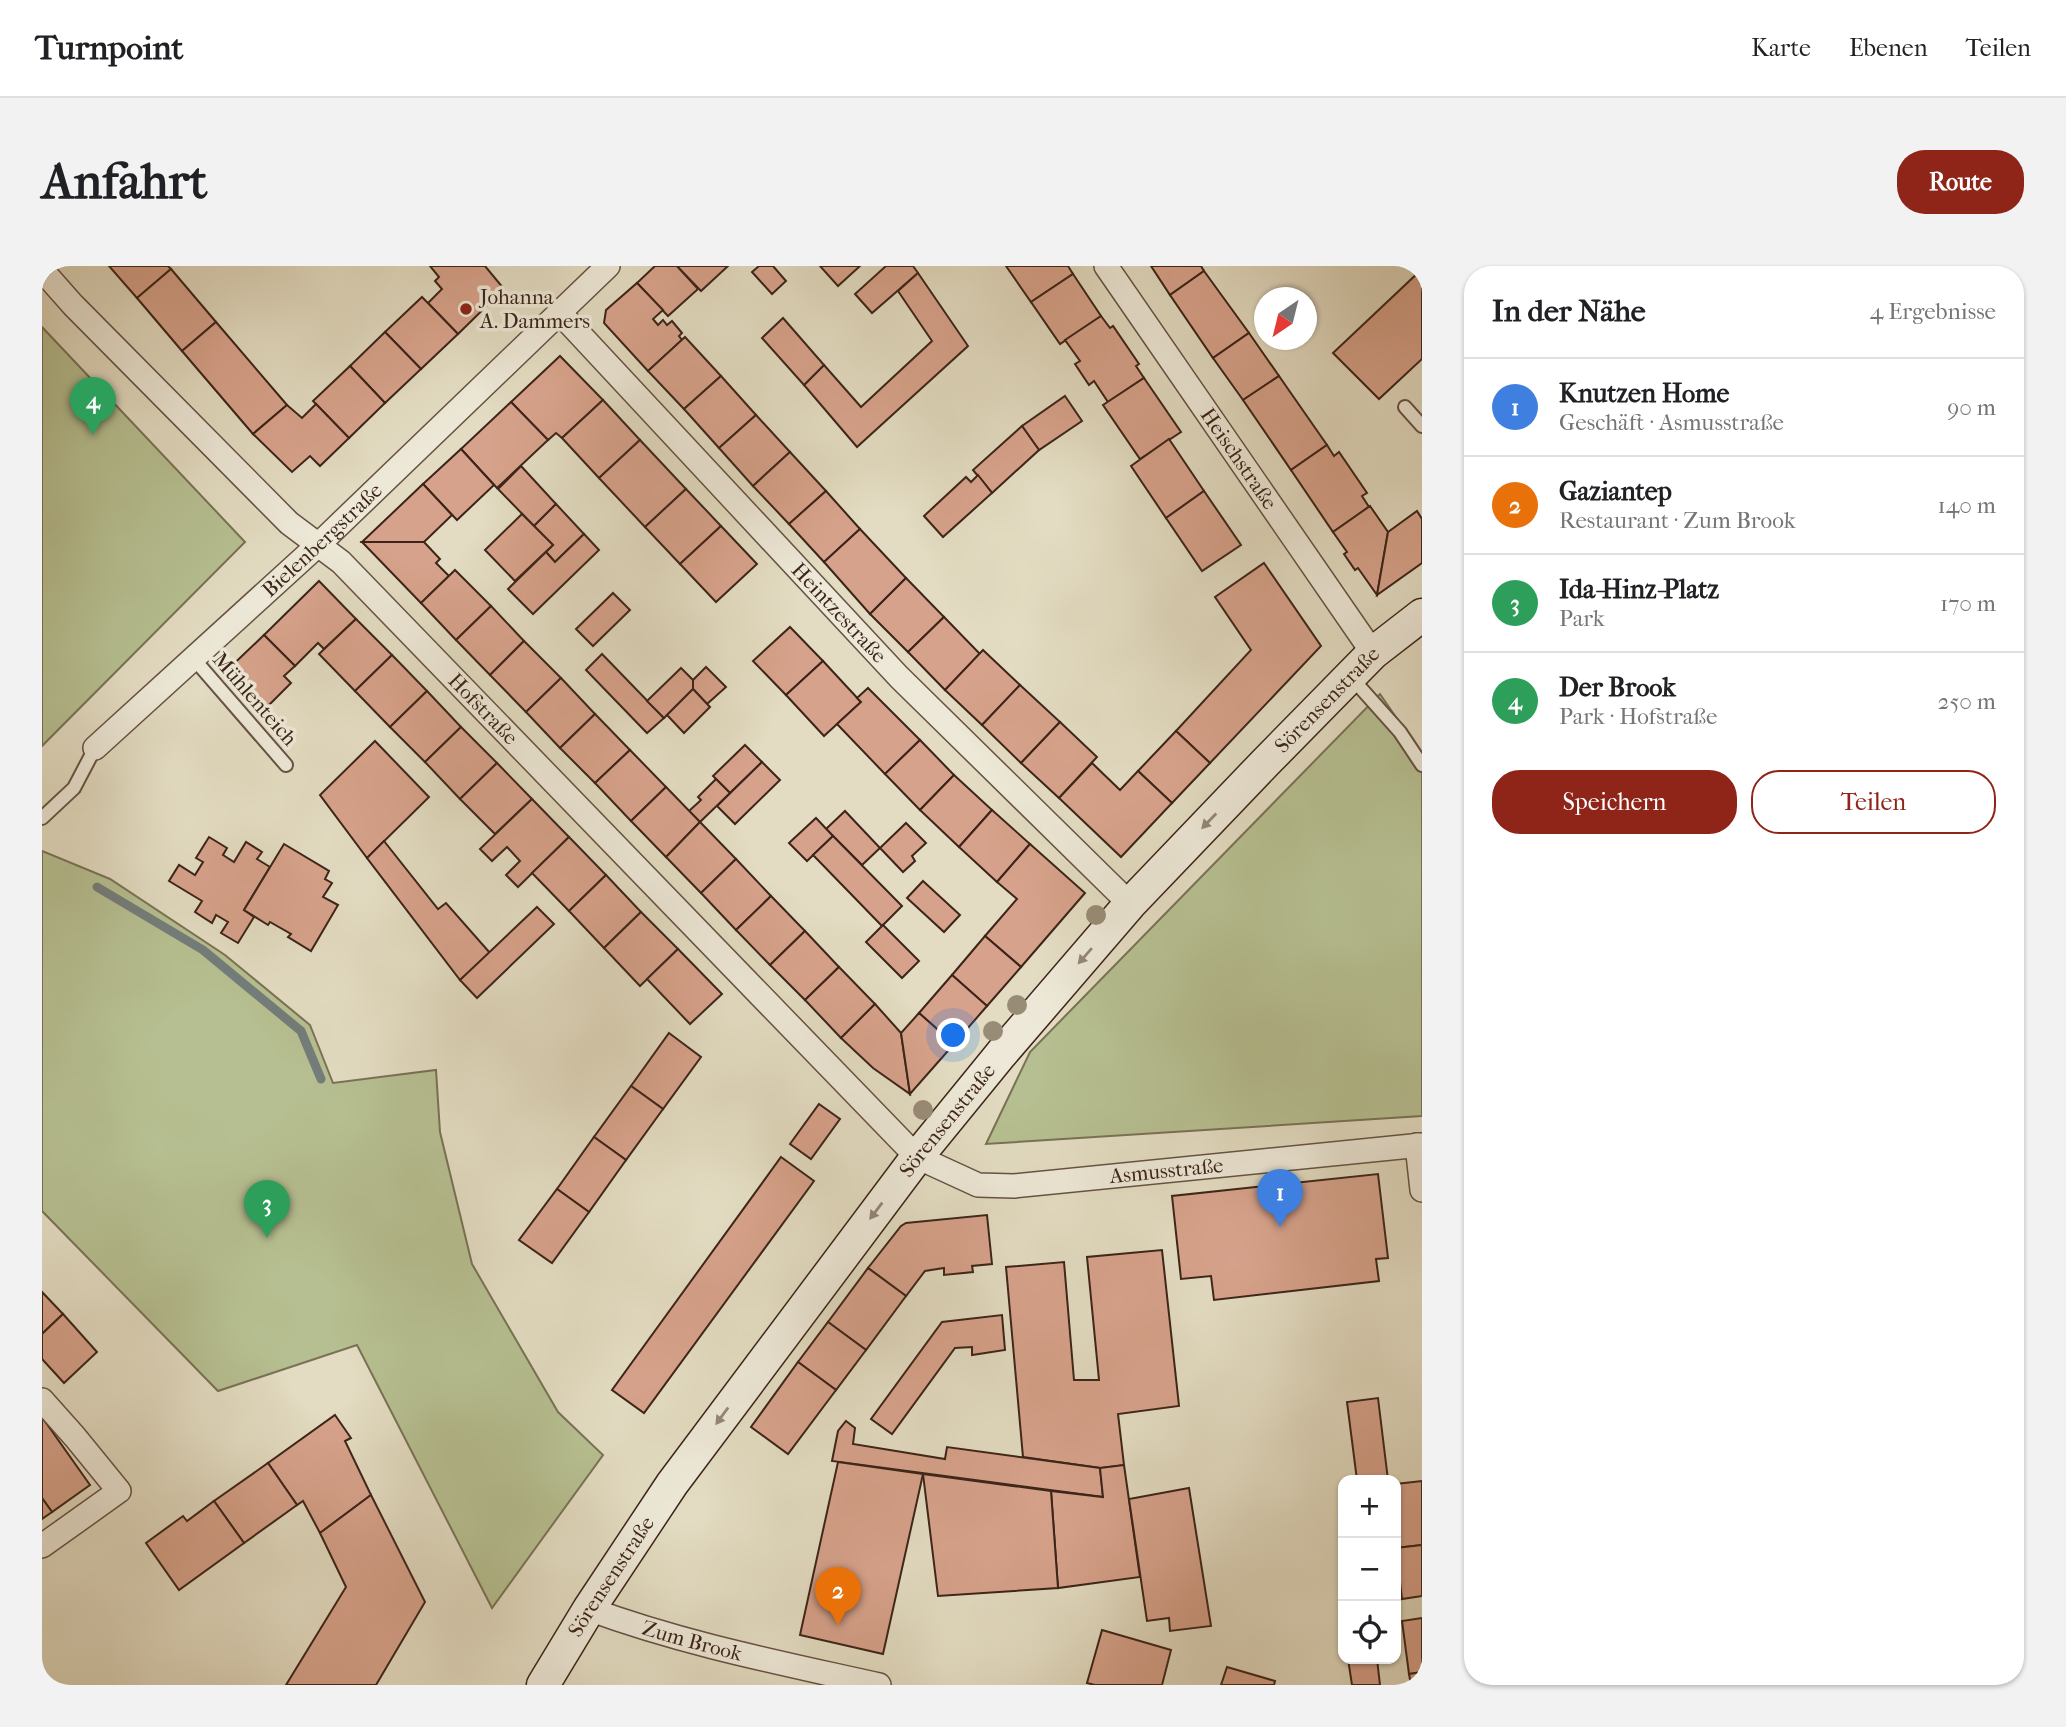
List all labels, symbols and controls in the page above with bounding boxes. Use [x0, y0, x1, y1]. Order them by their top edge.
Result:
text: Turnpoint [35, 29, 183, 68]
text: Karte [1751, 34, 1811, 62]
text: Ebenen [1849, 34, 1928, 62]
text: Teilen [1966, 34, 2031, 62]
button: Route [1897, 150, 2024, 214]
text: Anfahrt [42, 153, 207, 211]
place label: Johanna A. Dammers [478, 285, 590, 333]
north arrow [1254, 287, 1317, 350]
text: In der Nähe [1492, 294, 1646, 329]
text: 4 Ergebnisse [1870, 298, 1996, 325]
marker: Johanna A. Dammers [458, 301, 474, 317]
pin: 4 [70, 377, 116, 435]
text: Knutzen Home [1559, 378, 1729, 409]
text: 1 [1511, 394, 1519, 421]
text: 90 m [1947, 394, 1996, 421]
street label: Heischstraße [1196, 403, 1282, 514]
text: Geschäft · Asmusstraße [1559, 409, 1784, 436]
text: Gaziantep [1559, 476, 1672, 507]
street label: Bielenbergstraße [257, 478, 387, 602]
text: 2 [1509, 492, 1521, 519]
text: 140 m [1937, 492, 1996, 519]
text: Restaurant · Zum Brook [1559, 507, 1796, 534]
street label: Heintzestraße [787, 558, 892, 668]
text: Ida-Hinz-Platz [1559, 574, 1719, 605]
text: 3 [1510, 590, 1520, 617]
text: 170 m [1940, 590, 1996, 617]
text: Park [1559, 605, 1605, 632]
street label: Sörensenstraße [1270, 642, 1384, 758]
street label: Mühlenteich [208, 647, 302, 751]
street label: Hofstraße [443, 668, 523, 749]
text: Der Brook [1559, 672, 1676, 703]
text: 4 [1508, 688, 1522, 715]
text: 250 m [1938, 688, 1996, 715]
text: Park · Hofstraße [1559, 703, 1717, 730]
button: Speichern [1492, 770, 1737, 834]
button: Teilen [1751, 770, 1996, 834]
one-way arrow [1200, 813, 1217, 830]
one-way arrow [1077, 947, 1093, 965]
your location [936, 1018, 970, 1052]
street label: Sörensenstraße [894, 1059, 1000, 1182]
street label: Asmusstraße [1107, 1153, 1224, 1188]
pin: 1 [1257, 1169, 1303, 1227]
pin: 3 [244, 1180, 290, 1238]
one-way arrow [869, 1202, 883, 1220]
one-way arrow [715, 1407, 729, 1425]
map controls [1338, 1475, 1401, 1664]
button: + [1338, 1475, 1401, 1538]
street label: Sörensenstraße [563, 1512, 659, 1641]
button: − [1338, 1538, 1401, 1601]
pin: 2 [815, 1567, 861, 1625]
button: locate [1338, 1601, 1401, 1664]
street label: Zum Brook [639, 1616, 745, 1666]

